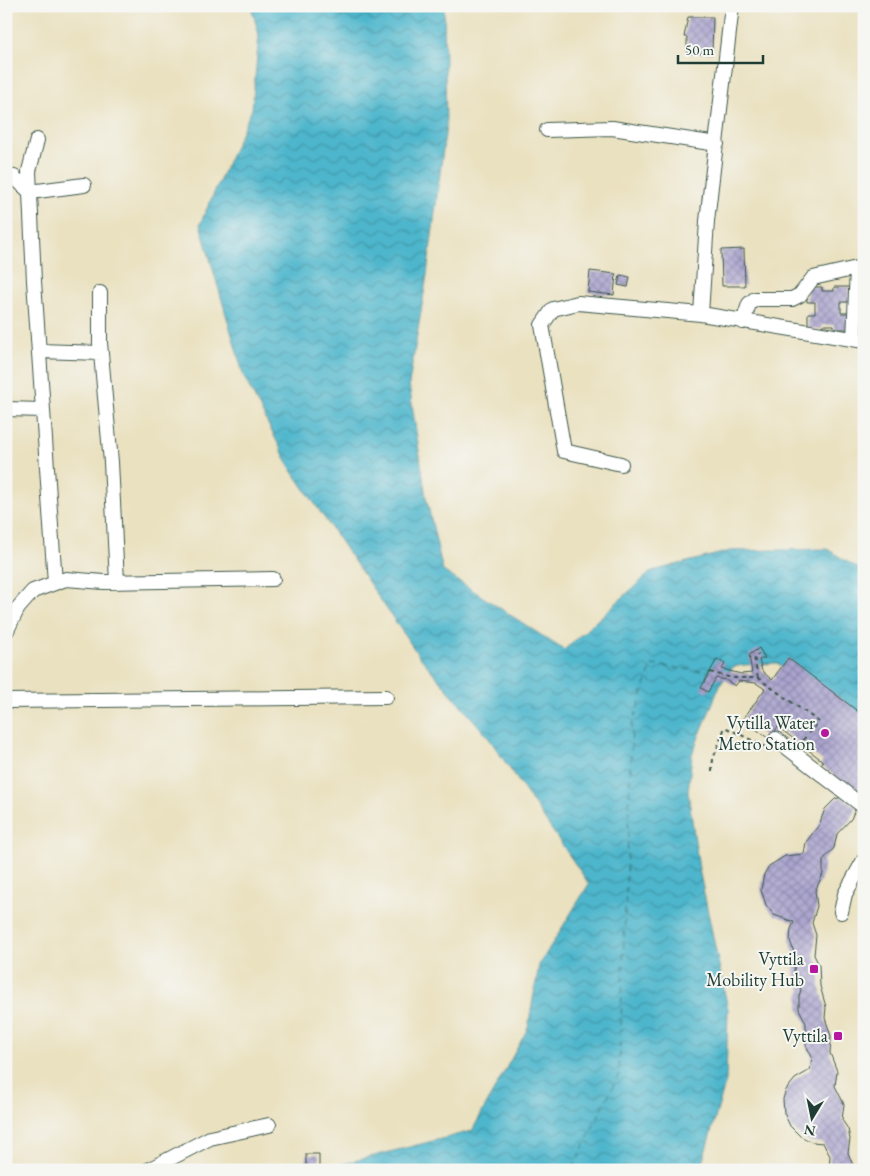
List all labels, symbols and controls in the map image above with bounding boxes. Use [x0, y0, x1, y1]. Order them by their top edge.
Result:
scale bar [678, 32, 762, 64]
text: 50 m [685, 40, 714, 59]
place label: Vytilla Water Metro Station [718, 711, 815, 755]
marker: Vytilla Water Metro Station [819, 727, 831, 739]
place label: Vyttila Mobility Hub [706, 947, 805, 991]
marker: Vyttila Mobility Hub [808, 963, 820, 975]
place label: Vyttila [783, 1024, 829, 1047]
marker: Vyttila [832, 1030, 844, 1042]
north arrow [788, 1094, 838, 1144]
text: N [802, 1121, 817, 1141]

